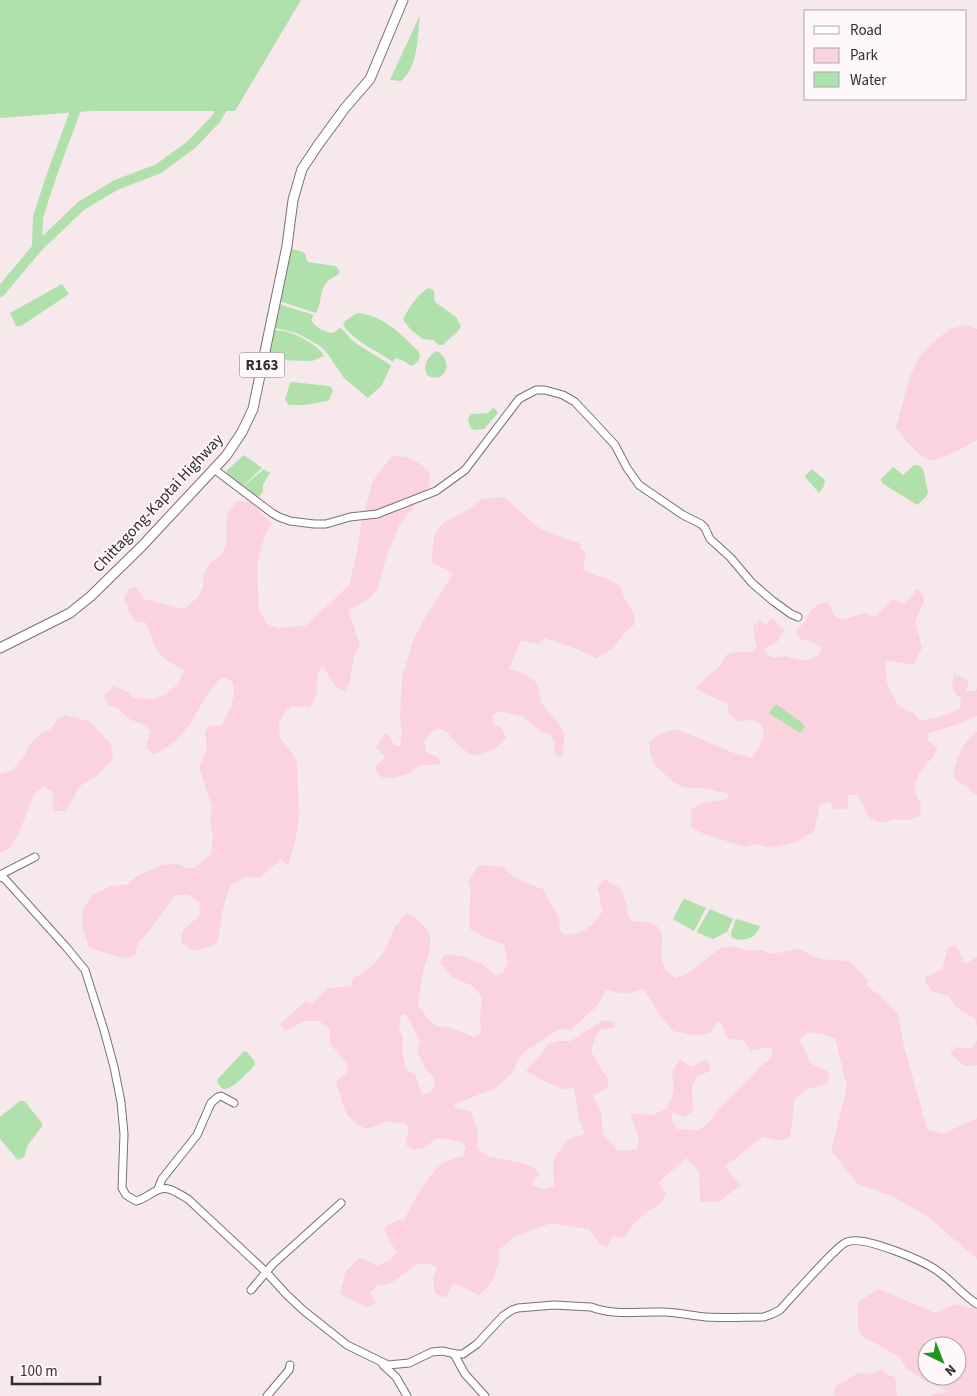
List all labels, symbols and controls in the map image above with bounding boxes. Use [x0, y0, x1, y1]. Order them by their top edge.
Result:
legend [804, 10, 967, 100]
text: Road [850, 20, 882, 41]
text: Park [850, 45, 879, 66]
text: Water [850, 70, 887, 91]
road number: R163 [240, 352, 284, 378]
street label: Chittagong-Kaptai Highway [88, 428, 229, 577]
north arrow [917, 1336, 967, 1386]
scale bar [12, 1354, 100, 1386]
text: N [940, 1359, 960, 1380]
text: 100 m [20, 1361, 58, 1382]

